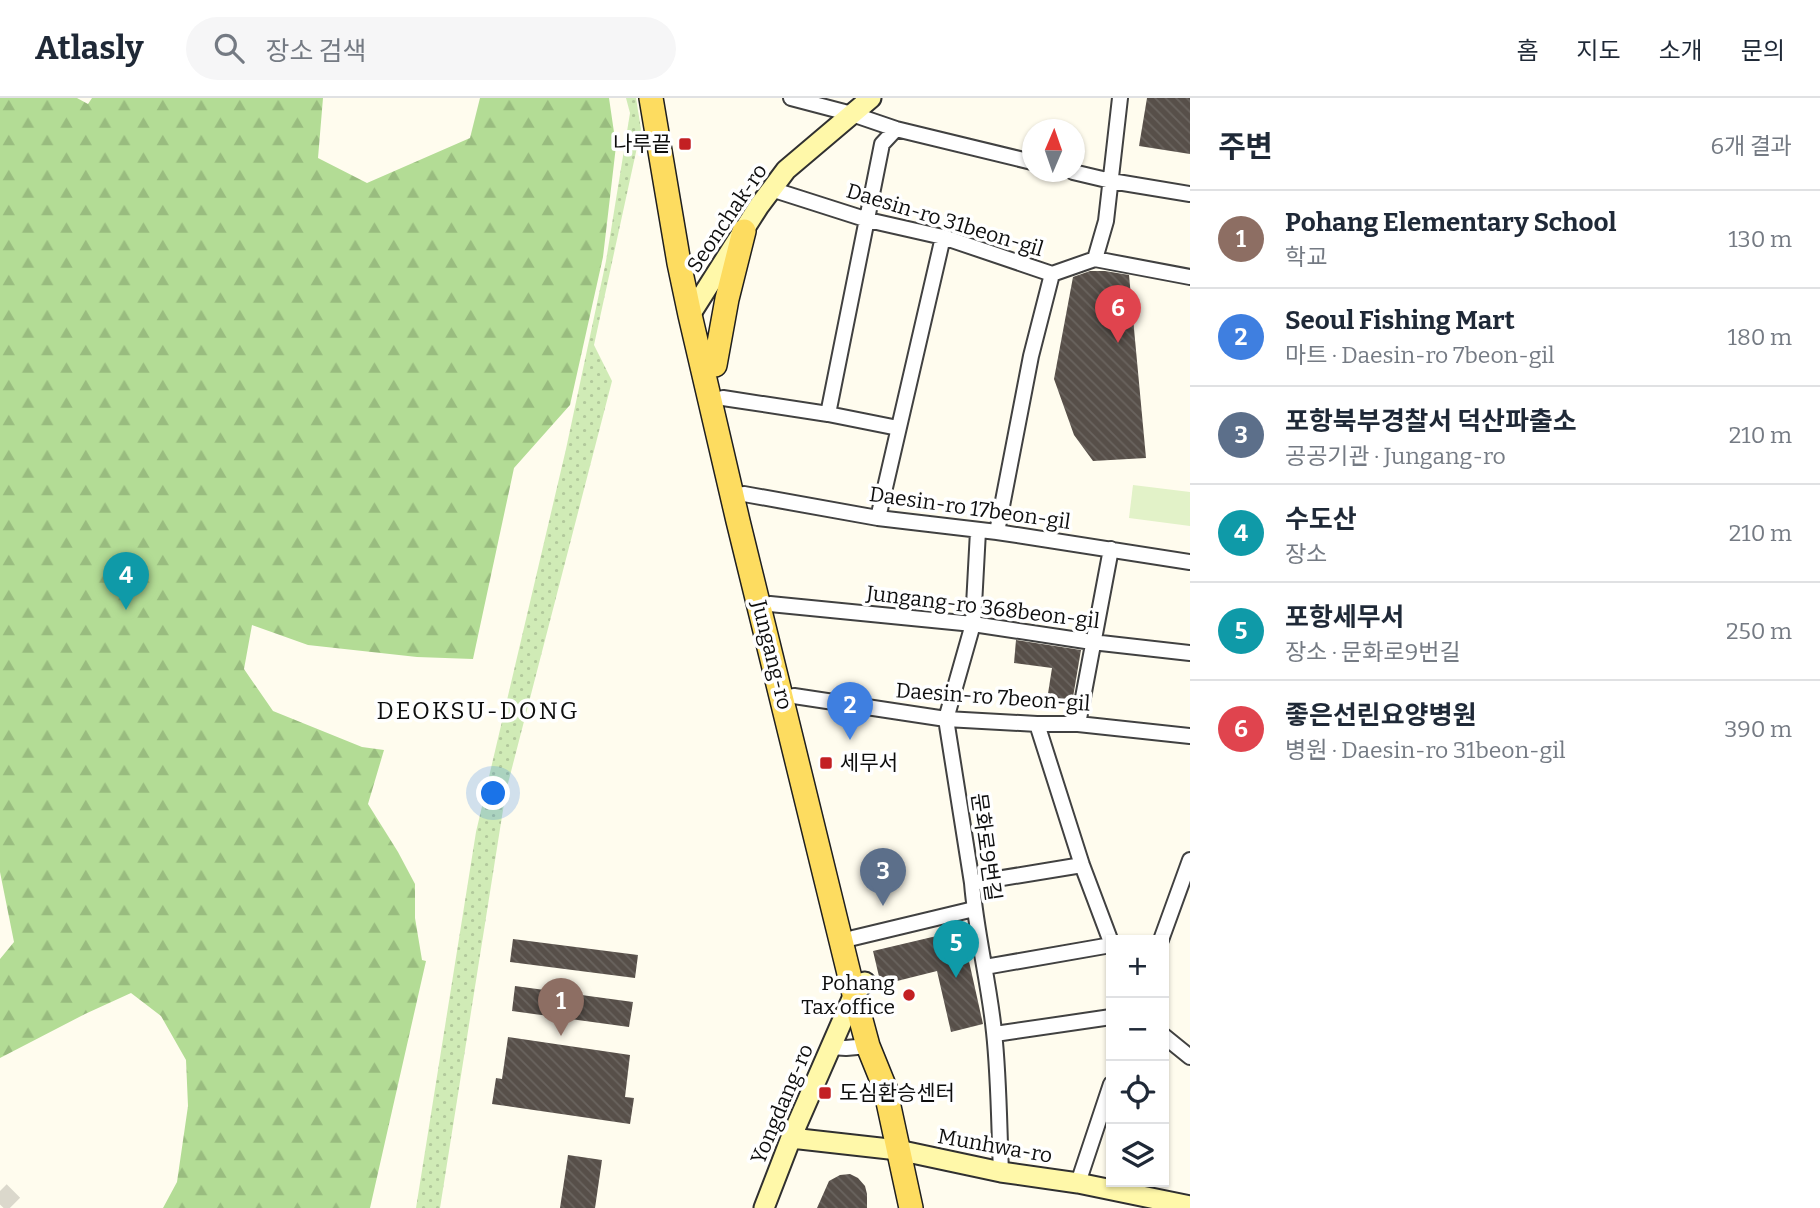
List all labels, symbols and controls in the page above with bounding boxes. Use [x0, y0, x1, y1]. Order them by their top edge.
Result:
search box [186, 17, 676, 80]
text: Atlasly [35, 28, 144, 68]
icon: search [210, 29, 248, 67]
text: 장소 검색 [266, 36, 366, 67]
text: 홈 [1516, 37, 1538, 65]
text: 지도 [1576, 37, 1621, 65]
text: 소개 [1659, 37, 1703, 65]
text: 문의 [1741, 37, 1785, 65]
north arrow [1022, 119, 1085, 182]
text: 주변 [1218, 129, 1273, 165]
place label: 나루끝 [613, 131, 671, 157]
text: 6개 결과 [1710, 132, 1792, 160]
marker: 나루끝 [677, 136, 693, 152]
street label: Seonchak-ro [681, 159, 773, 277]
street label: Daesin-ro 31beon-gil [843, 178, 1047, 262]
text: Pohang Elementary School [1285, 207, 1617, 238]
text: 1 [1236, 225, 1246, 253]
text: 130 m [1728, 225, 1792, 253]
text: 학교 [1285, 243, 1327, 271]
pin: 6 [1095, 285, 1141, 343]
text: Seoul Fishing Mart [1285, 305, 1515, 336]
text: 2 [1235, 323, 1247, 351]
text: 180 m [1728, 323, 1792, 351]
text: 마트 · Daesin-ro 7beon-gil [1285, 341, 1555, 369]
text: 포항북부경찰서 덕산파출소 [1285, 406, 1577, 437]
text: 3 [1234, 421, 1248, 449]
text: 210 m [1729, 421, 1792, 449]
text: 공공기관 · Jungang-ro [1285, 442, 1506, 470]
street label: Daesin-ro 17beon-gil [868, 481, 1072, 535]
text: 수도산 [1285, 504, 1357, 535]
text: 4 [1234, 519, 1248, 547]
text: 210 m [1729, 519, 1792, 547]
text: 장소 [1285, 540, 1327, 568]
pin: 4 [103, 552, 149, 610]
street label: Jungang-ro 368beon-gil [864, 580, 1101, 634]
street label: Jungang-ro [746, 597, 798, 712]
text: 포항세무서 [1285, 602, 1405, 633]
text: 5 [1235, 617, 1247, 645]
text: 250 m [1726, 617, 1792, 645]
text: 장소 · 문화로9번길 [1285, 638, 1461, 666]
street label: Daesin-ro 7beon-gil [895, 677, 1091, 717]
pin: 2 [827, 682, 873, 740]
district label: DEOKSU-DONG [377, 697, 579, 725]
text: 좋은선린요양병원 [1285, 700, 1476, 731]
text: 6 [1234, 715, 1248, 743]
text: 390 m [1724, 715, 1792, 743]
text: 병원 · Daesin-ro 31beon-gil [1285, 736, 1566, 764]
place label: 세무서 [840, 750, 898, 776]
marker: 세무서 [818, 755, 834, 771]
your location [476, 776, 510, 810]
street label: 문화로9번길 [966, 791, 1006, 903]
pin: 3 [860, 848, 906, 906]
pin: 5 [933, 920, 979, 978]
map controls [1106, 935, 1169, 1187]
button: + [1106, 935, 1169, 998]
place label: Pohang Tax office [801, 970, 895, 1020]
pin: 1 [538, 978, 584, 1036]
marker: Pohang Tax office [901, 987, 917, 1003]
button: − [1106, 998, 1169, 1061]
street label: Yongdang-ro [745, 1040, 819, 1168]
button: locate [1106, 1061, 1169, 1124]
place label: 도심환승센터 [839, 1080, 955, 1106]
marker: 도심환승센터 [817, 1085, 833, 1101]
street label: Munhwa-ro [936, 1123, 1054, 1169]
button: layers [1106, 1124, 1169, 1187]

